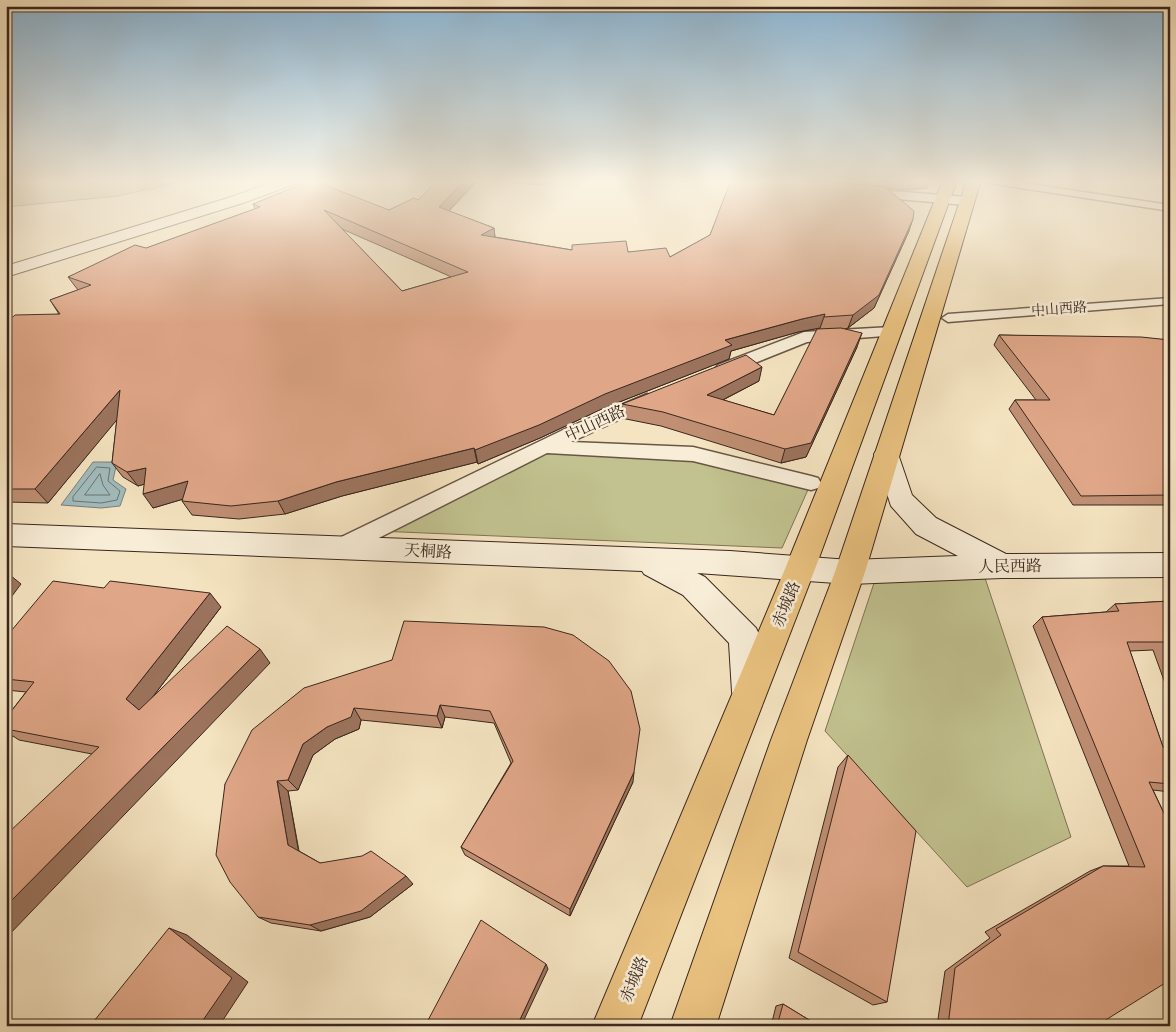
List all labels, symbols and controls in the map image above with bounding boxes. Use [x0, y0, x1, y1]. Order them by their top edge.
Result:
street label: 中山西路 [1030, 299, 1088, 319]
street label: 中山西路 [562, 401, 628, 445]
street label: 天桐路 [404, 540, 452, 562]
street label: 人民西路 [978, 556, 1042, 576]
street label: 赤城路 [768, 578, 804, 630]
street label: 赤城路 [616, 953, 652, 1005]

